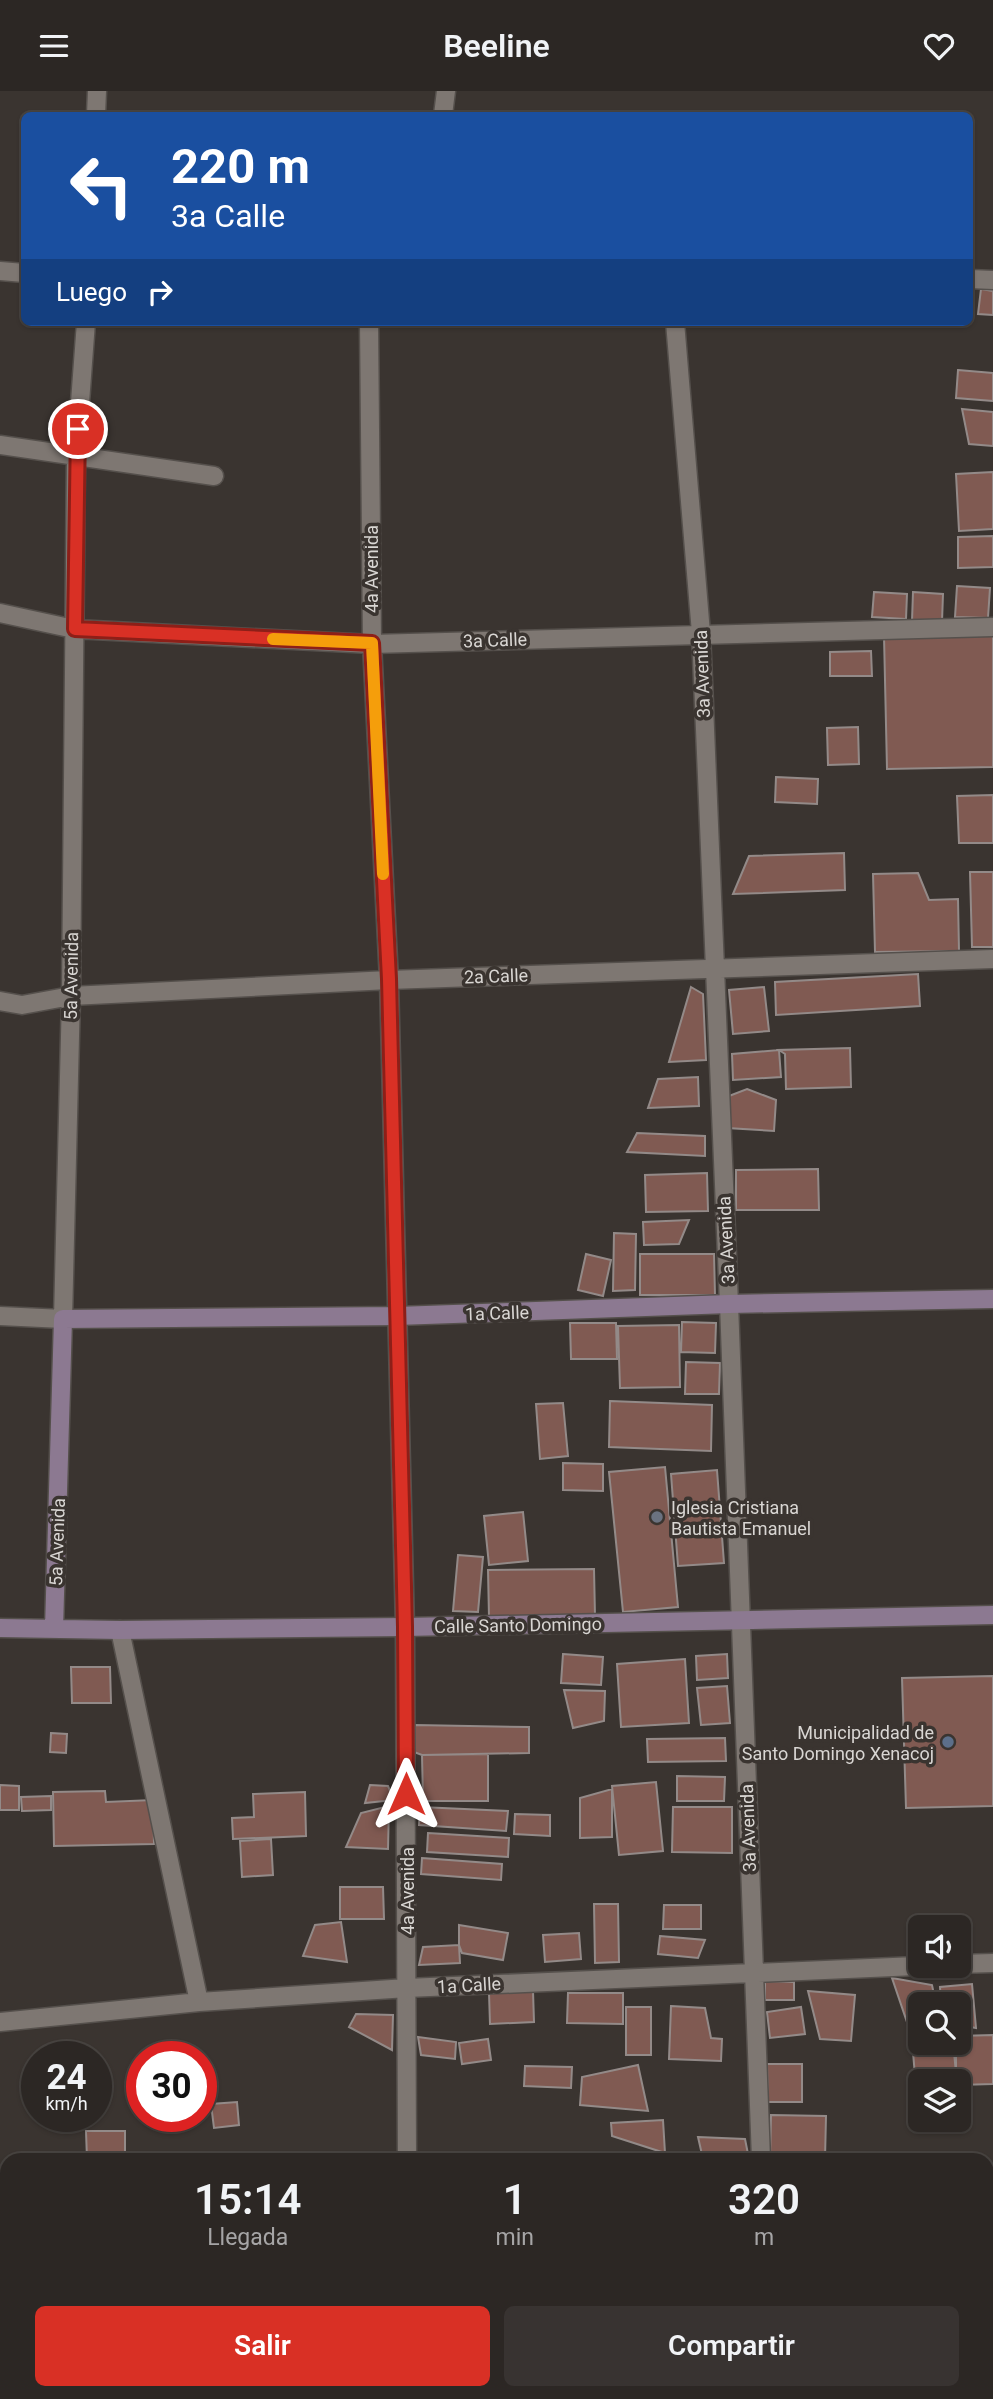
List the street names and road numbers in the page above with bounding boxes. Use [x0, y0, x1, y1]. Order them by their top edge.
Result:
street label: 4a Avenida [361, 525, 382, 613]
street label: 3a Calle [463, 628, 527, 652]
street label: 3a Avenida [690, 630, 714, 718]
street label: 5a Avenida [60, 932, 82, 1020]
street label: 2a Calle [464, 964, 528, 988]
street label: 3a Avenida [713, 1195, 739, 1285]
street label: 1a Calle [465, 1301, 529, 1325]
street label: 5a Avenida [45, 1498, 69, 1586]
street label: Calle Santo Domingo [434, 1613, 602, 1637]
street label: 3a Avenida [736, 1784, 760, 1872]
street label: 4a Avenida [397, 1847, 418, 1935]
street label: 1a Calle [436, 1973, 502, 1997]

